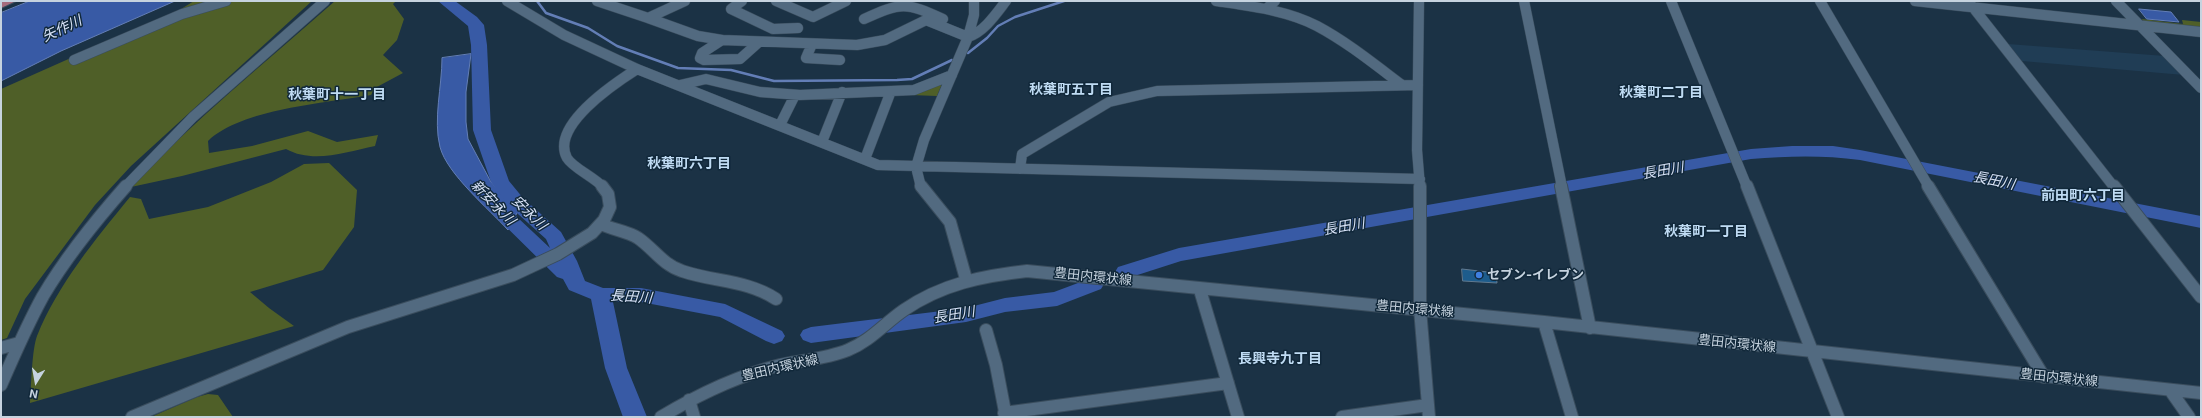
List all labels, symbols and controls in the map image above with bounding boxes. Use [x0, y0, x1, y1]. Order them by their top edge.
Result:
water label: 矢作川 [39, 13, 85, 45]
district label: 秋葉町五丁目 [1029, 82, 1113, 98]
district label: 秋葉町二丁目 [1619, 85, 1703, 101]
district label: 秋葉町十一丁目 [288, 87, 386, 103]
district label: 秋葉町六丁目 [647, 156, 731, 172]
water label: 長田川 [1641, 159, 1685, 183]
water label: 長田川 [1972, 169, 2016, 193]
water label: 新安永川 [468, 177, 518, 229]
district label: 前田町六丁目 [2041, 188, 2125, 204]
water label: 安永川 [508, 192, 550, 234]
water label: 長田川 [1322, 215, 1366, 239]
district label: 秋葉町一丁目 [1664, 224, 1748, 240]
street label: 豊田内環状線 [1053, 265, 1133, 289]
place label: セブン-イレブン [1487, 267, 1584, 283]
marker: セブン-イレブン [1474, 270, 1484, 280]
water label: 長田川 [609, 287, 653, 307]
street label: 豊田内環状線 [1375, 298, 1455, 320]
water label: 長田川 [932, 303, 976, 327]
street label: 豊田内環状線 [1697, 332, 1777, 356]
district label: 長興寺九丁目 [1238, 351, 1322, 367]
street label: 豊田内環状線 [740, 352, 820, 384]
north arrow [16, 362, 56, 402]
street label: 豊田内環状線 [2019, 366, 2099, 390]
text: N [28, 386, 39, 401]

